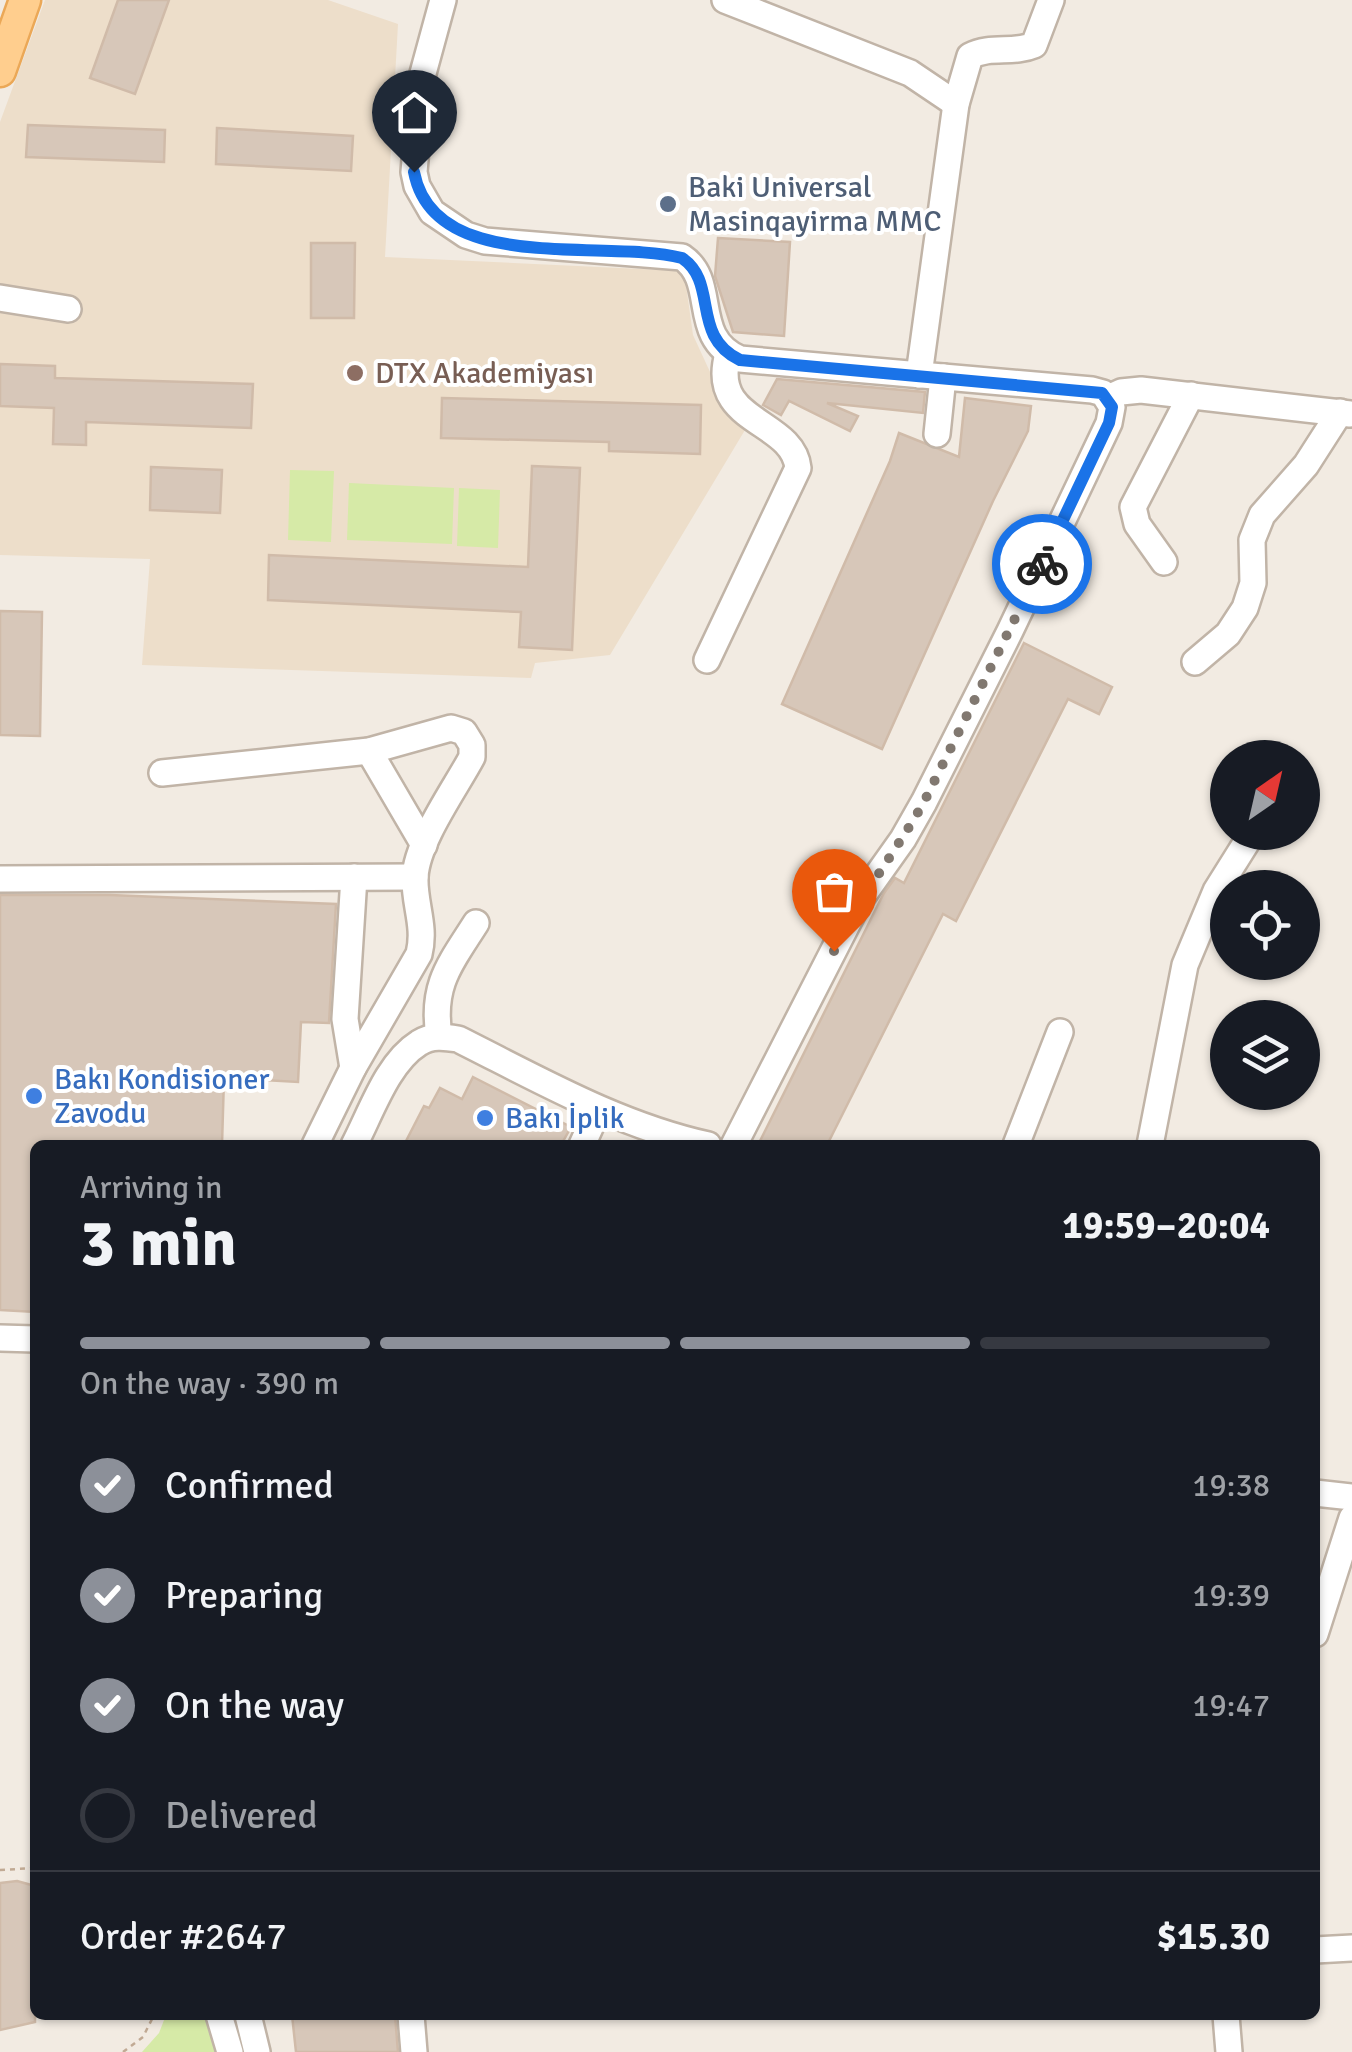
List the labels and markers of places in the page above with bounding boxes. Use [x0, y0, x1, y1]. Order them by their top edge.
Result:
pin [372, 70, 457, 173]
place label: Baki Universal Masinqayirma MMC [688, 169, 942, 240]
marker: Baki Universal Masinqayirma MMC [657, 193, 679, 215]
place label: DTX Akademiyası [375, 355, 594, 392]
marker: DTX Akademiyası [344, 362, 366, 384]
pin [792, 849, 877, 952]
place label: Bakı Kondisioner Zavodu [54, 1061, 270, 1132]
marker: Bakı Kondisioner Zavodu [23, 1085, 45, 1107]
place label: Bakı İplik [505, 1100, 625, 1137]
marker: Bakı İplik [474, 1107, 496, 1129]

